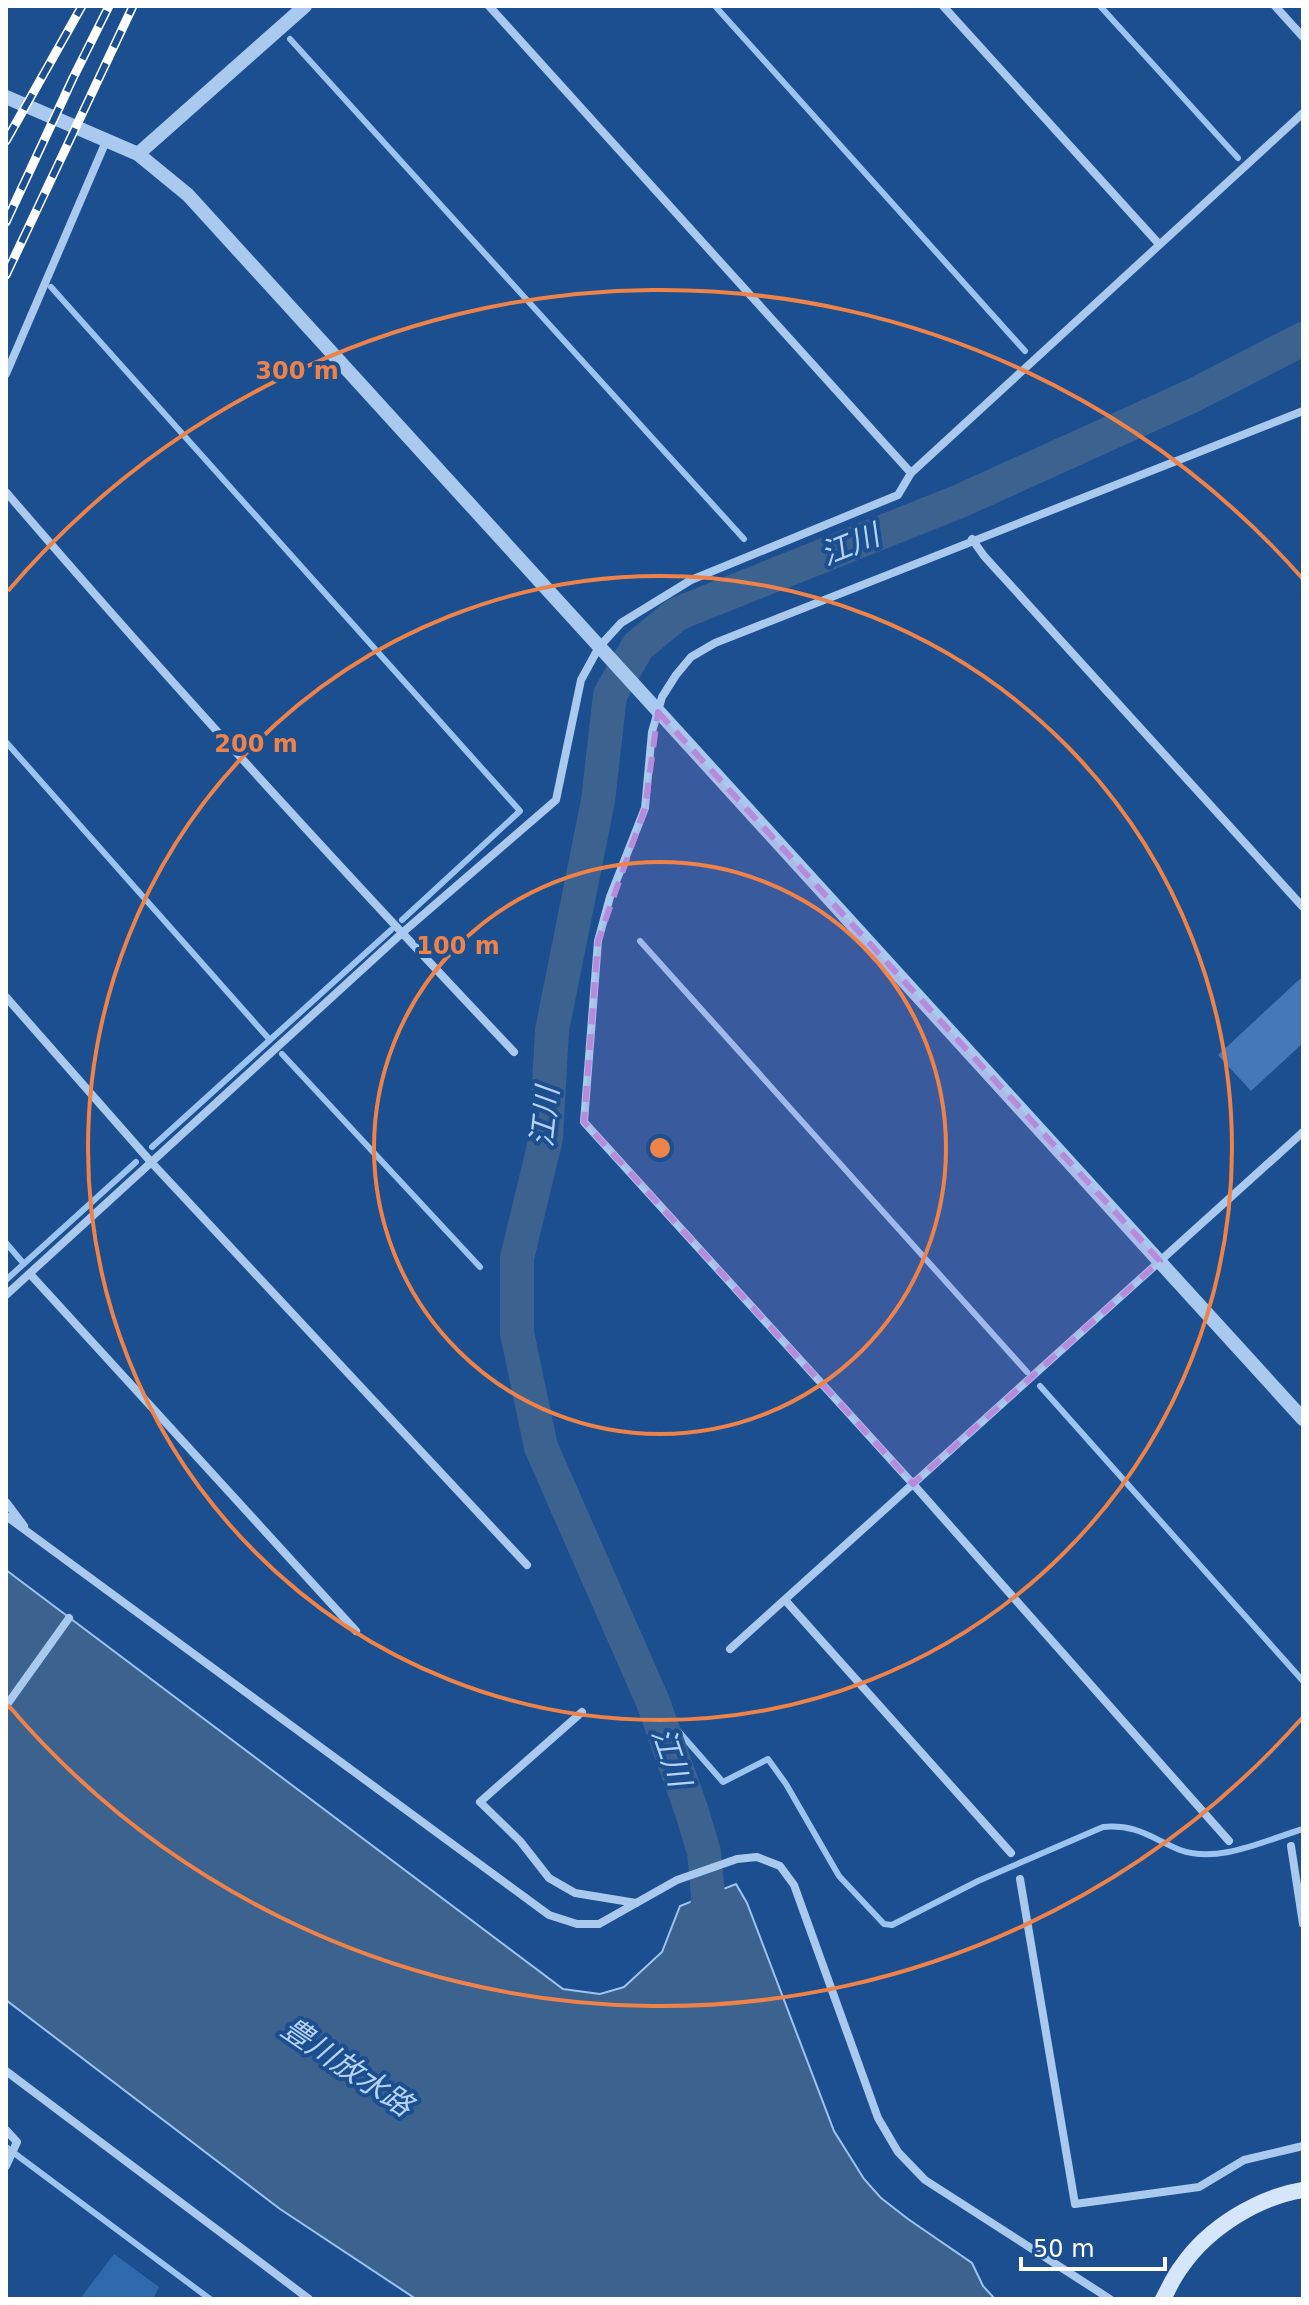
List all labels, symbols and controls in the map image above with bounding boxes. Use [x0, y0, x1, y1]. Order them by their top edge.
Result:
text: 300 m [255, 357, 339, 385]
water label: 江川 [815, 516, 887, 572]
text: 200 m [214, 730, 298, 758]
text: 100 m [416, 932, 500, 960]
water label: 江川 [524, 1082, 565, 1149]
centre of rings [646, 1134, 674, 1162]
water label: 江川 [645, 1723, 699, 1794]
water label: 豊川放水路 [275, 2010, 422, 2125]
scale bar [1021, 2221, 1165, 2271]
text: 50 m [1033, 2235, 1095, 2263]

